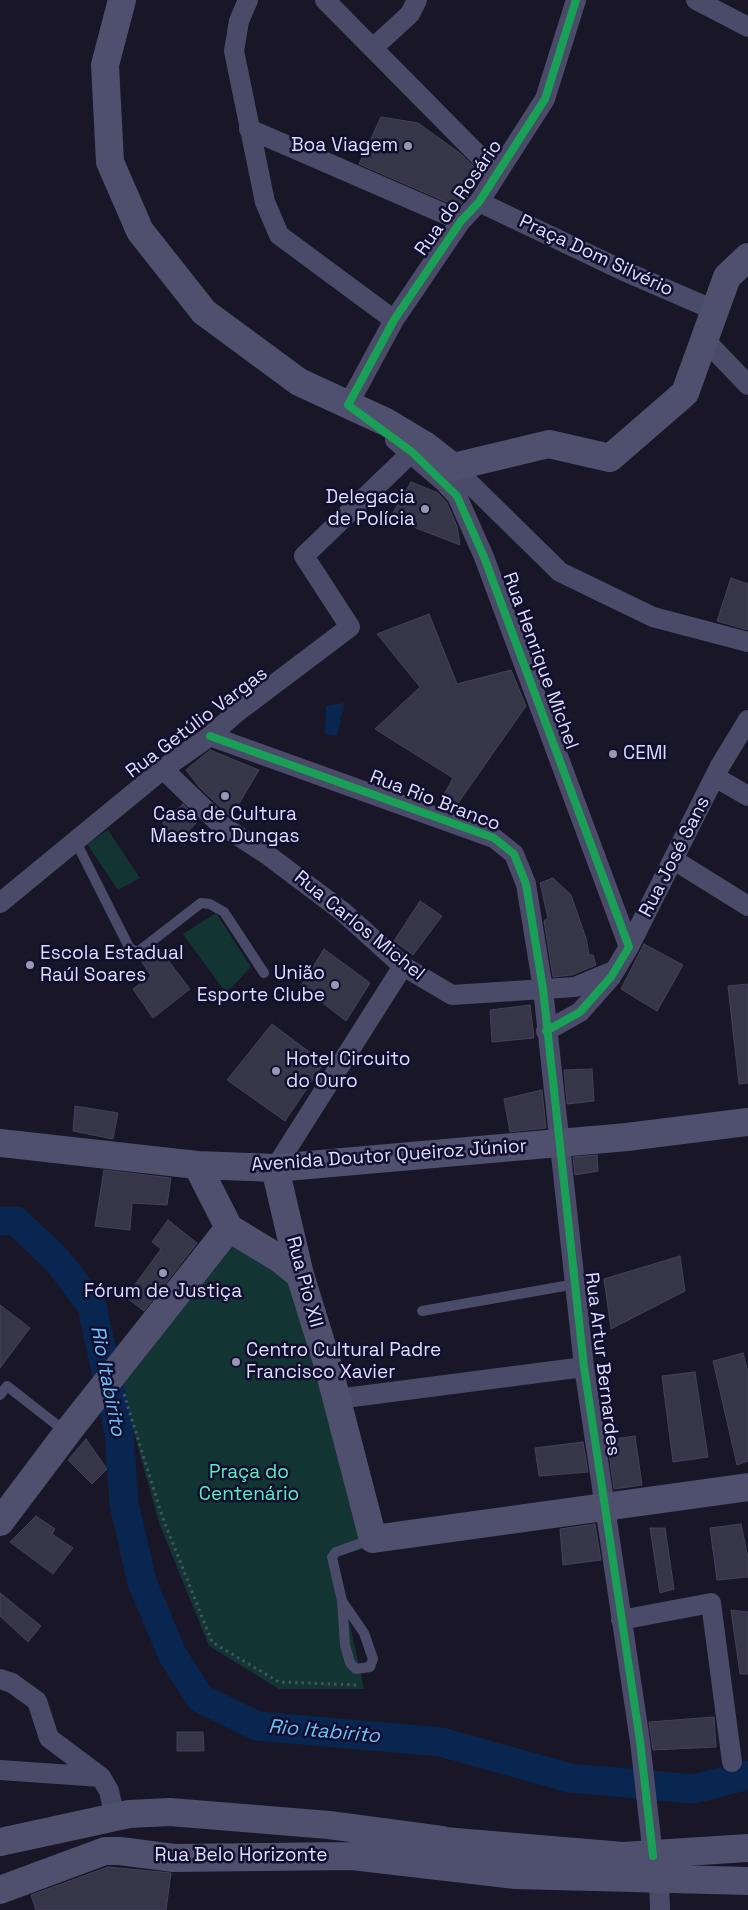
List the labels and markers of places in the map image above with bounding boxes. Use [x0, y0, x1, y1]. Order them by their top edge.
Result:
place label: Boa Viagem [291, 135, 398, 157]
marker: Boa Viagem [402, 140, 414, 152]
place label: Delegacia de Polícia [325, 487, 415, 531]
marker: Delegacia de Polícia [419, 503, 431, 515]
place label: CEMI [623, 743, 667, 765]
marker: CEMI [607, 748, 619, 760]
marker: Casa de Cultura Maestro Dungas [219, 790, 231, 802]
place label: Casa de Cultura Maestro Dungas [150, 804, 300, 848]
place label: Escola Estadual Raúl Soares [40, 943, 184, 987]
marker: Escola Estadual Raúl Soares [24, 959, 36, 971]
place label: União Esporte Clube [197, 963, 325, 1007]
marker: União Esporte Clube [329, 979, 341, 991]
place label: Hotel Circuito do Ouro [286, 1049, 410, 1093]
marker: Hotel Circuito do Ouro [270, 1065, 282, 1077]
marker: Fórum de Justiça [157, 1267, 169, 1279]
place label: Fórum de Justiça [84, 1281, 242, 1303]
place label: Centro Cultural Padre Francisco Xavier [246, 1340, 441, 1384]
marker: Centro Cultural Padre Francisco Xavier [230, 1356, 242, 1368]

